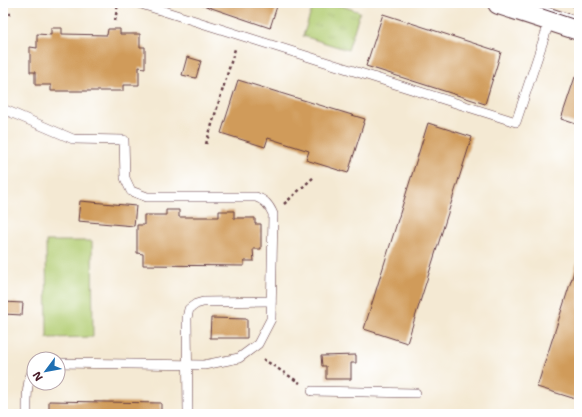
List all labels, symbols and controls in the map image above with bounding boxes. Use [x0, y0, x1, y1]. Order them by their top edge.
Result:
north arrow [26, 351, 66, 391]
text: N [29, 368, 47, 384]

